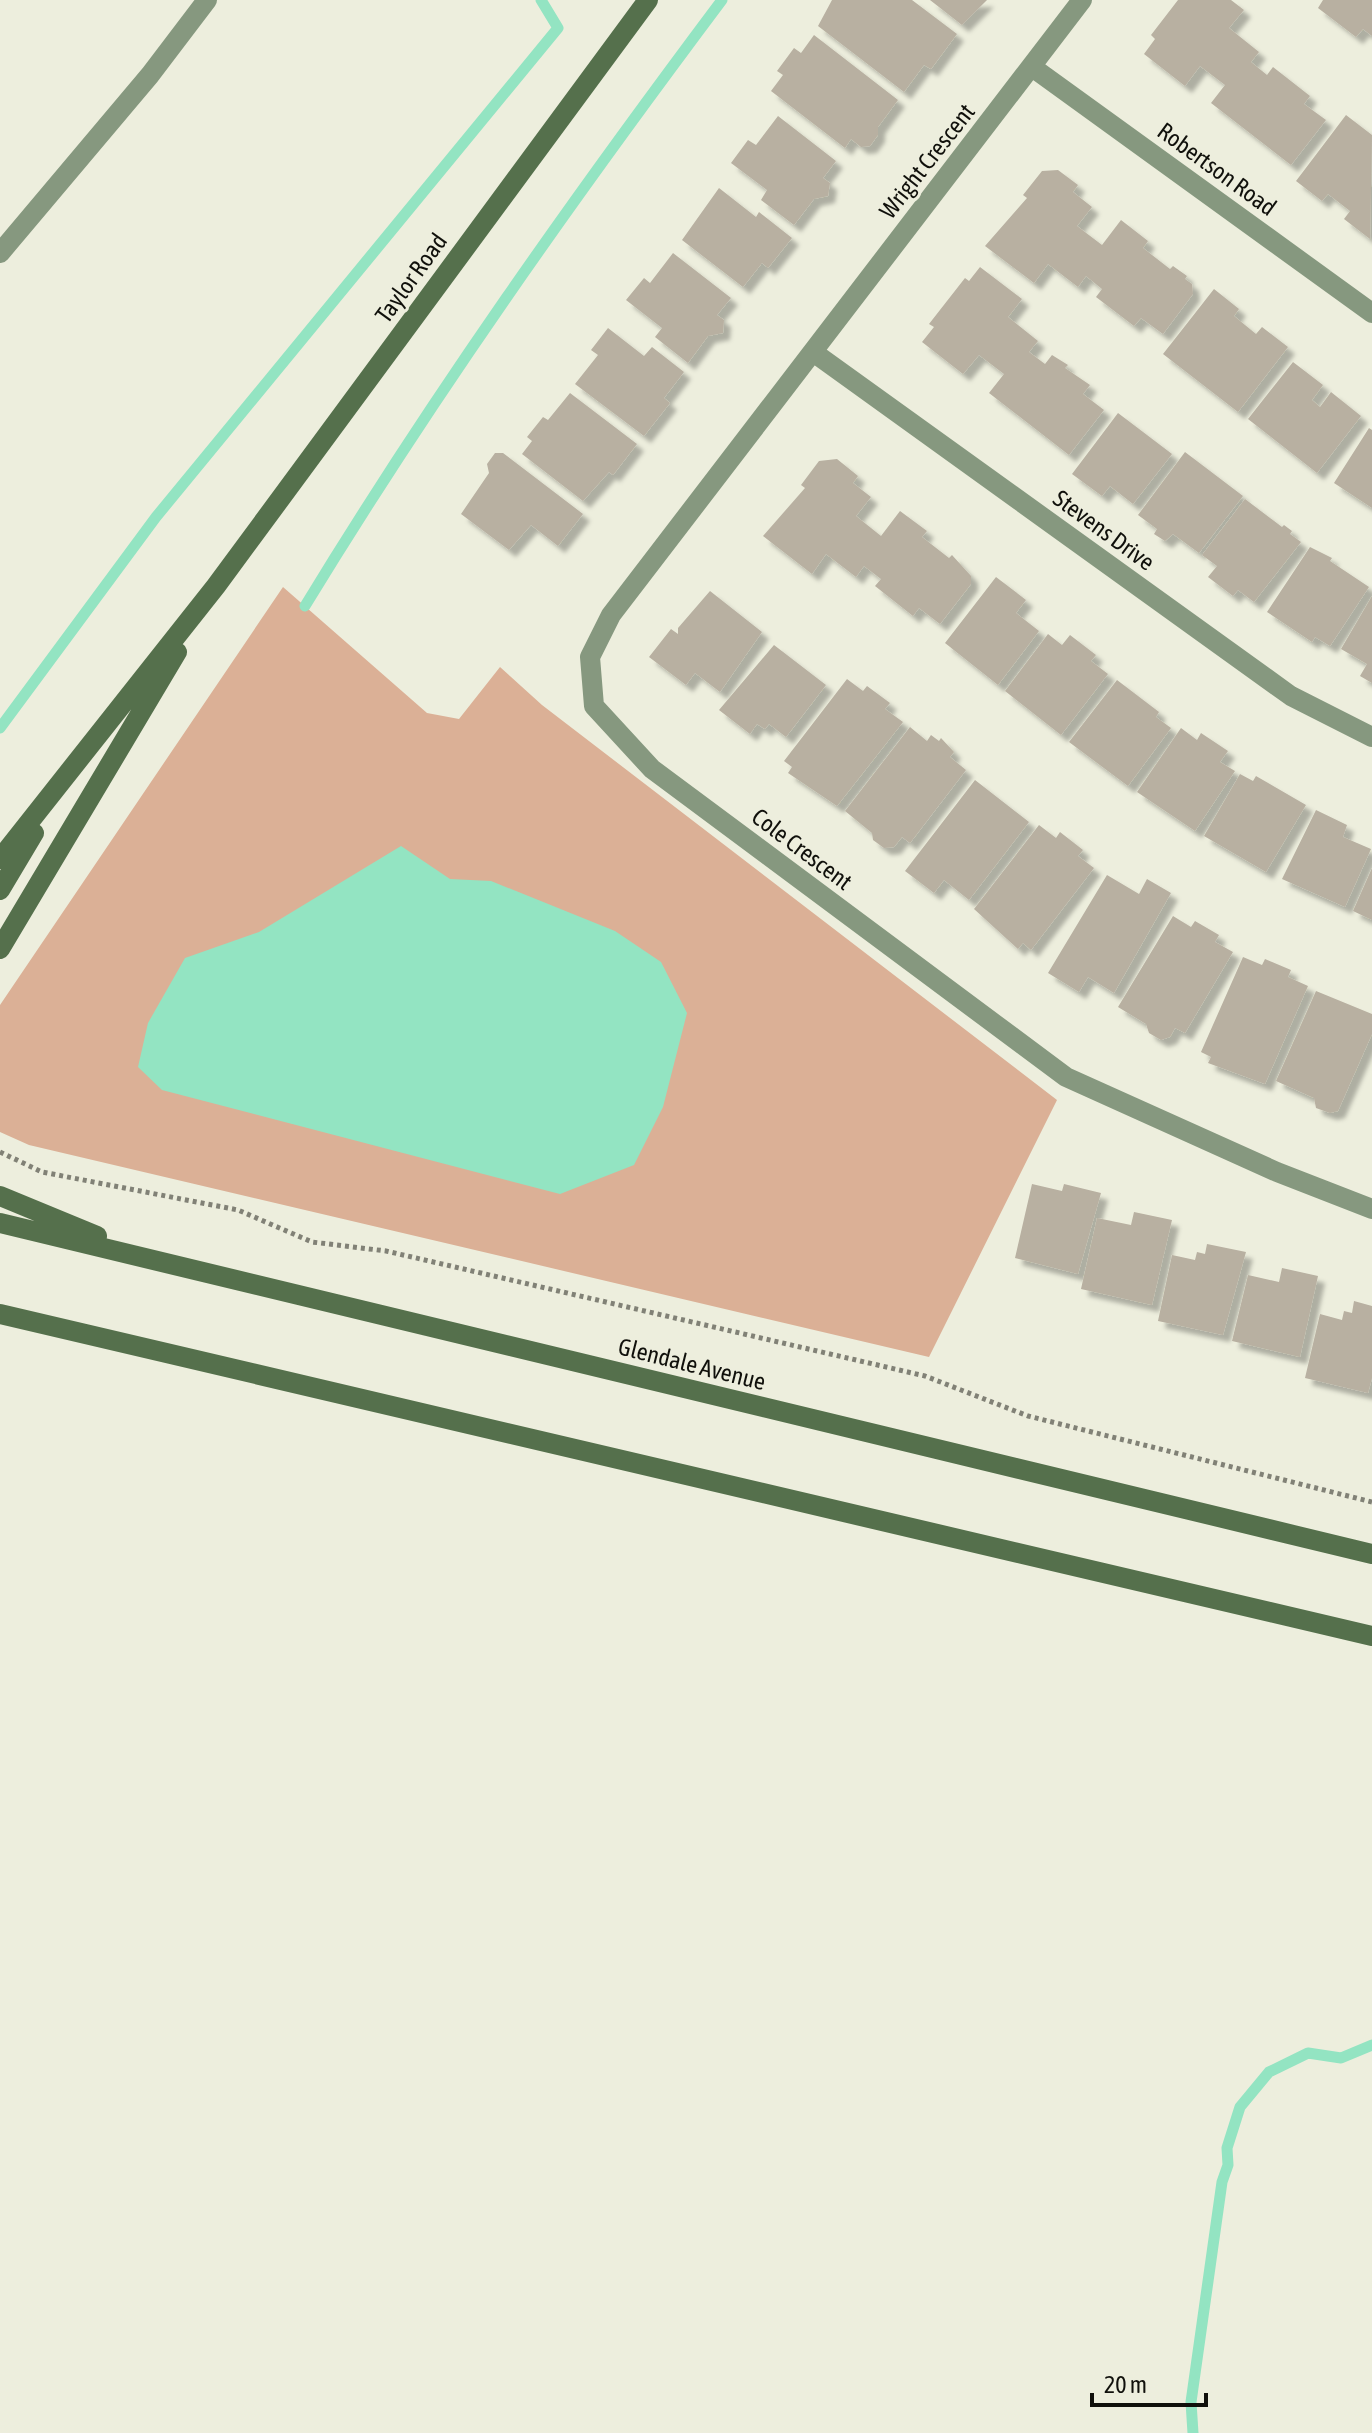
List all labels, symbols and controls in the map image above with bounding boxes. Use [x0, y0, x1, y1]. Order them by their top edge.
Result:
street label: Wright Crescent [874, 98, 980, 224]
street label: Robertson Road [1153, 117, 1281, 221]
street label: Taylor Road [370, 228, 452, 328]
street label: Stevens Drive [1048, 484, 1160, 576]
street label: Cole Crescent [747, 803, 857, 895]
street label: Glendale Avenue [616, 1333, 768, 1395]
scale bar [1092, 2357, 1206, 2407]
text: 20 m [1104, 2371, 1147, 2398]

